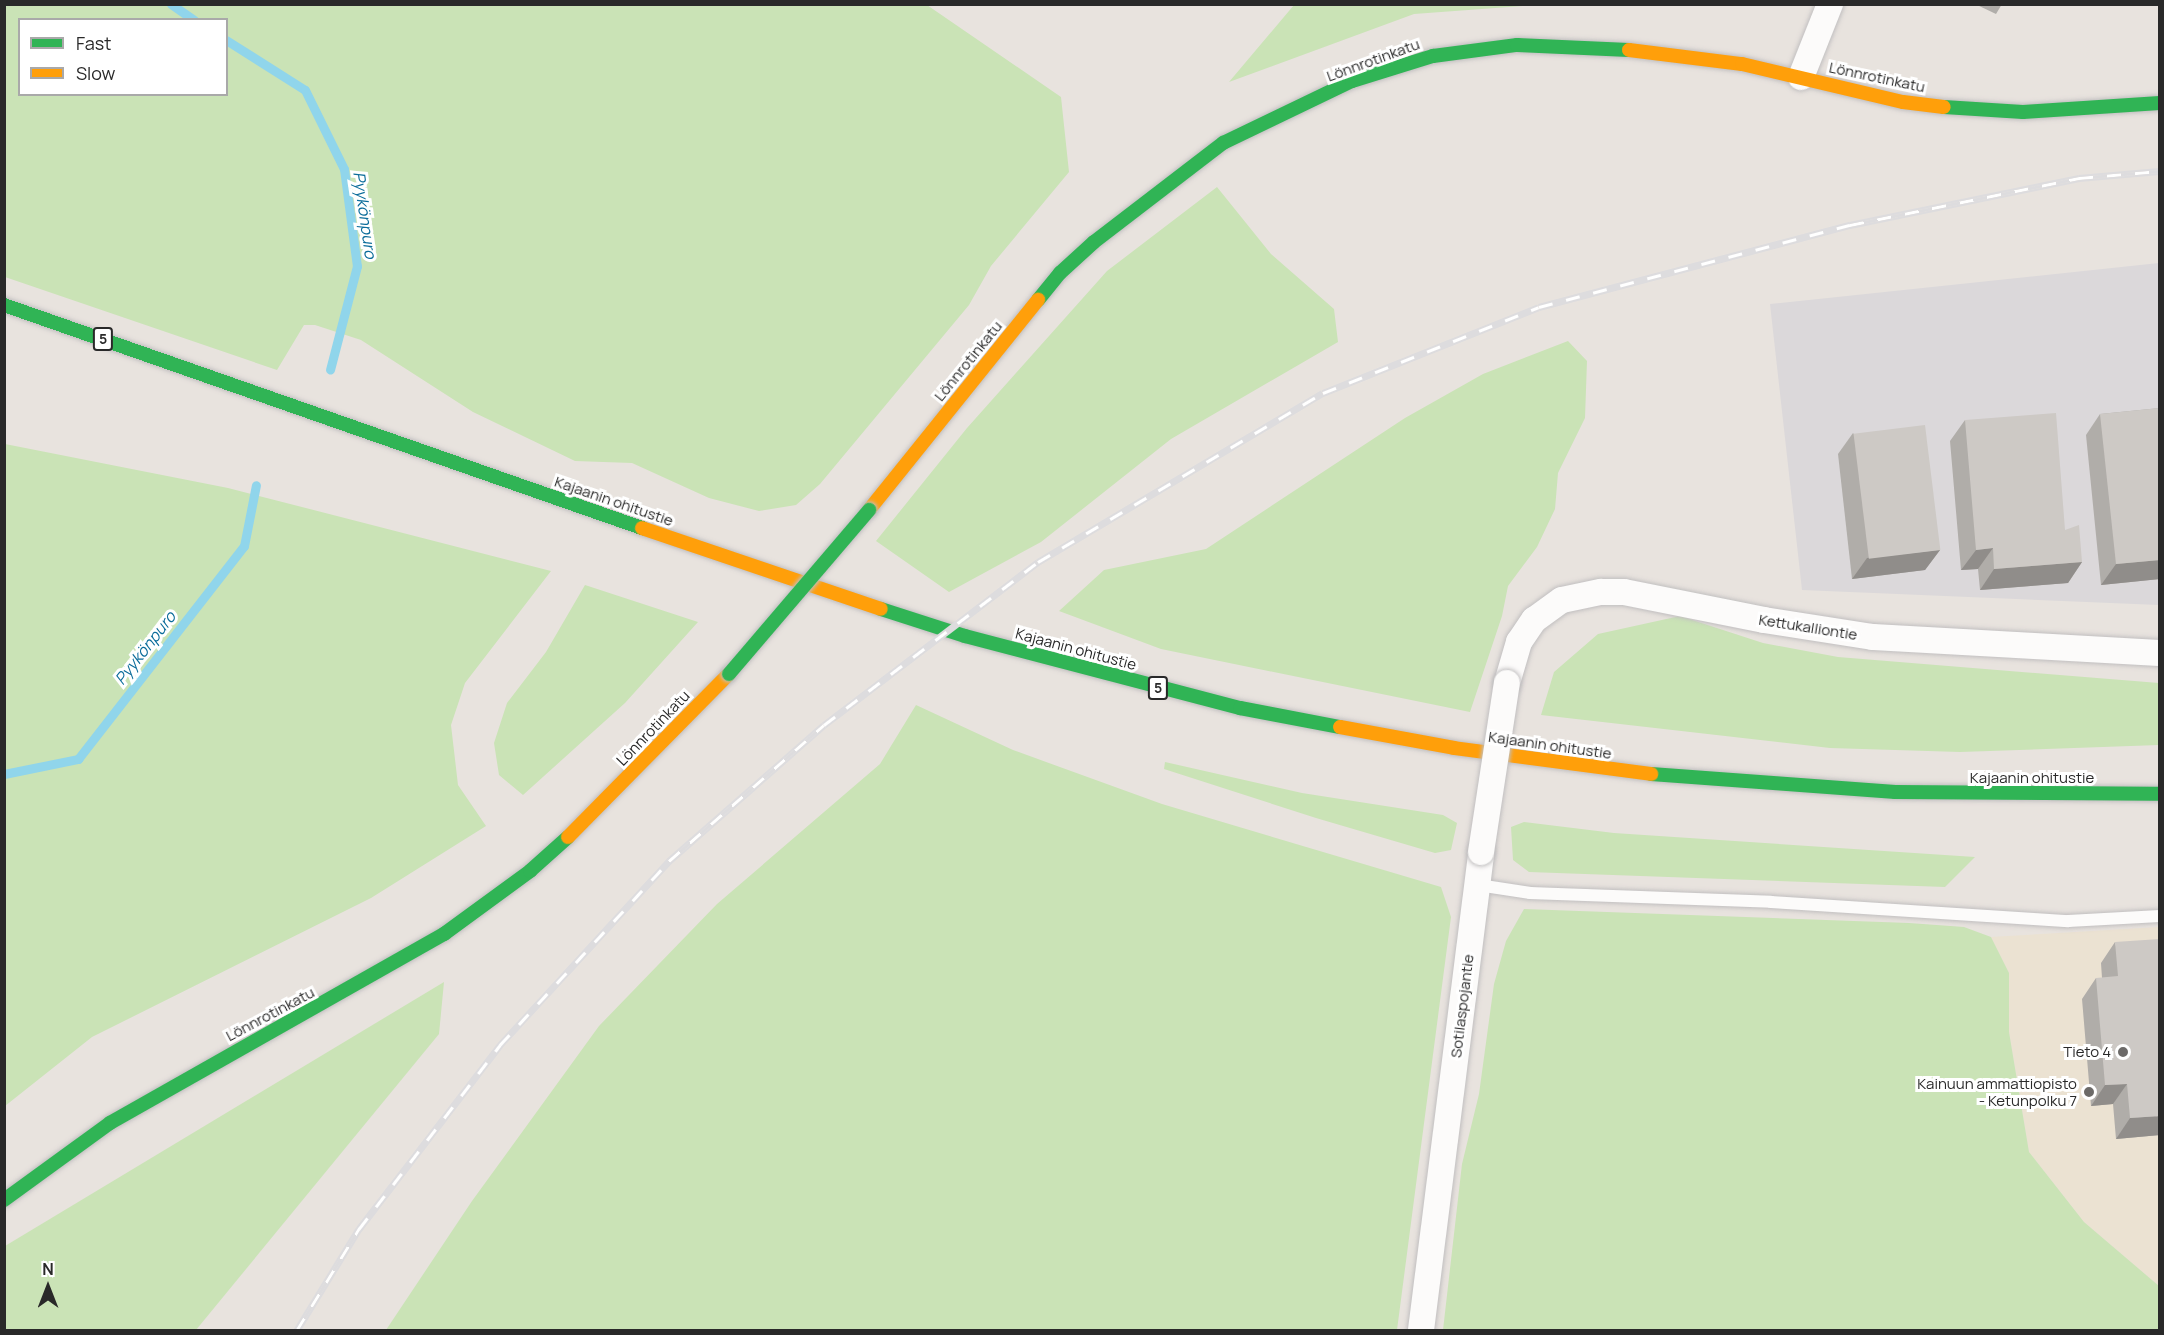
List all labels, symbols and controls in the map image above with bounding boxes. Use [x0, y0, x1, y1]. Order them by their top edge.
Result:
legend [18, 18, 228, 96]
text: Fast [76, 31, 111, 55]
street label: Lönnrotinkatu [1324, 35, 1422, 85]
street label: Lönnrotinkatu [1827, 58, 1927, 96]
text: Slow [76, 61, 115, 85]
water label: Pyykönpuro [349, 170, 381, 260]
street label: Lönnrotinkatu [930, 317, 1006, 405]
road number: 5 [92, 328, 114, 350]
street label: Kajaanin ohitustie [552, 472, 676, 530]
water label: Pyykönpuro [111, 608, 179, 688]
street label: Kettukalliontie [1757, 610, 1859, 644]
street label: Kajaanin ohitustie [1014, 624, 1138, 674]
road number: 5 [1148, 677, 1168, 699]
street label: Lönnrotinkatu [613, 687, 693, 769]
street label: Kajaanin ohitustie [1487, 727, 1613, 763]
street label: Kajaanin ohitustie [1970, 769, 2094, 787]
street label: Sotilaspojantie [1447, 953, 1477, 1059]
street label: Lönnrotinkatu [223, 983, 317, 1045]
place label: Tieto 4 [2063, 1043, 2111, 1061]
marker: Tieto 4 [2116, 1045, 2130, 1059]
place label: Kainuun ammattiopisto - Ketunpolku 7 [1917, 1074, 2077, 1109]
marker: Kainuun ammattiopisto - Ketunpolku 7 [2082, 1085, 2096, 1099]
north arrow [18, 1257, 78, 1317]
text: N [42, 1258, 54, 1280]

